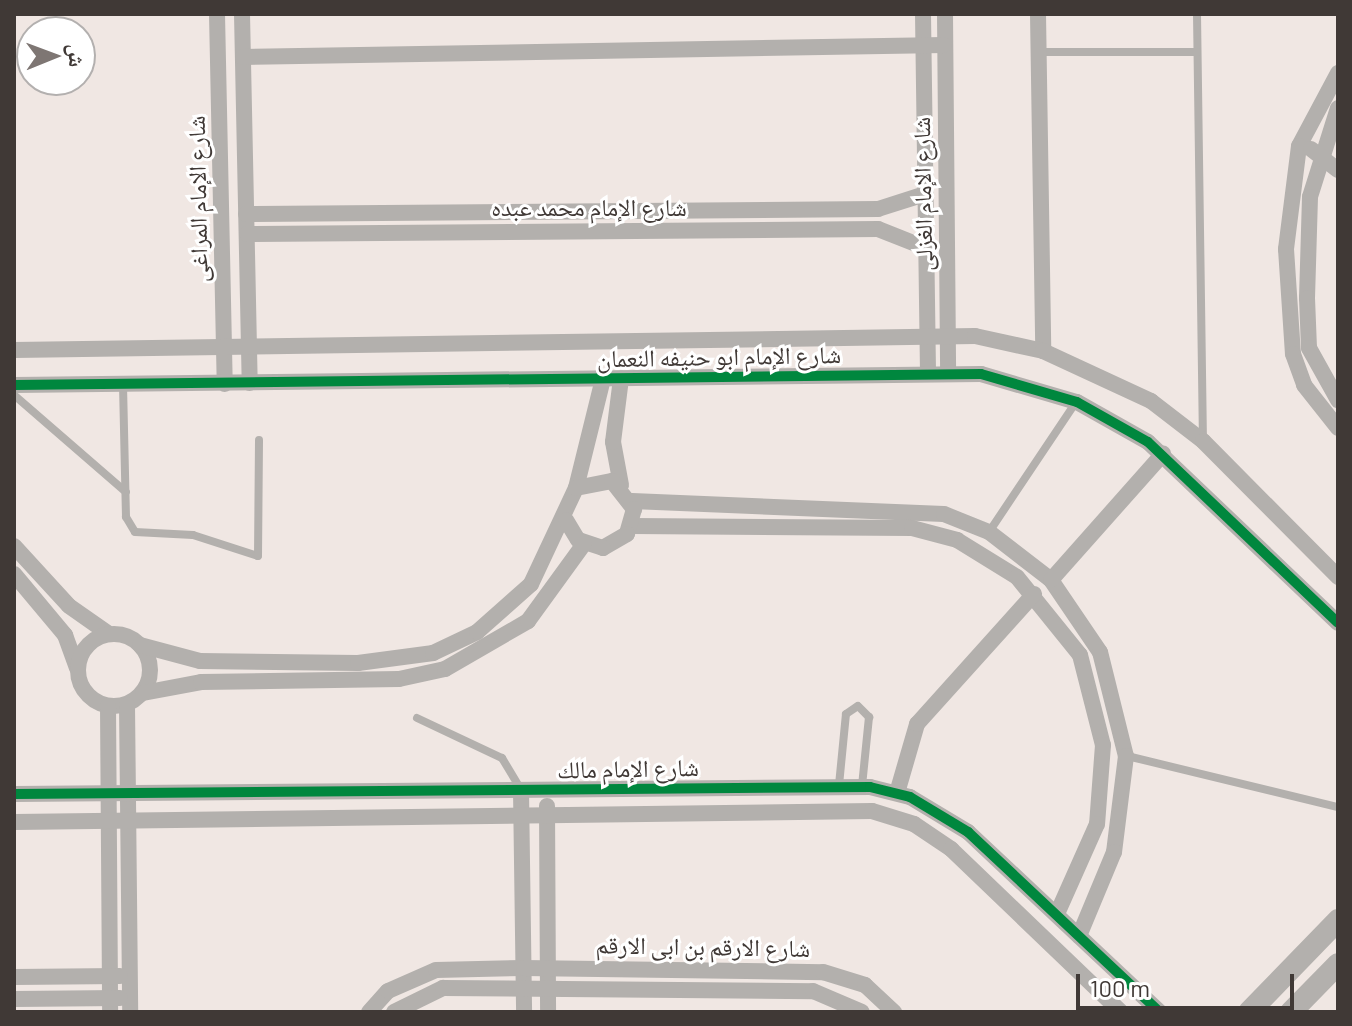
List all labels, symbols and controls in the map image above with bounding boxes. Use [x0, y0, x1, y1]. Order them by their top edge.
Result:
north arrow [16, 16, 96, 96]
text: ش [65, 44, 91, 68]
street label: شارع الإمام المراغى [181, 115, 213, 283]
street label: شارع الإمام الغزلى [906, 117, 938, 271]
street label: شارع الإمام محمد عبده [491, 193, 687, 221]
street label: شارع الإمام ابو حنيفه النعمان [597, 339, 841, 373]
street label: شارع الإمام مالك [557, 752, 699, 784]
street label: شارع الارقم بن ابى الارقم [595, 930, 811, 962]
scale bar [1080, 958, 1298, 1008]
text: 100 m [1090, 973, 1150, 1002]

